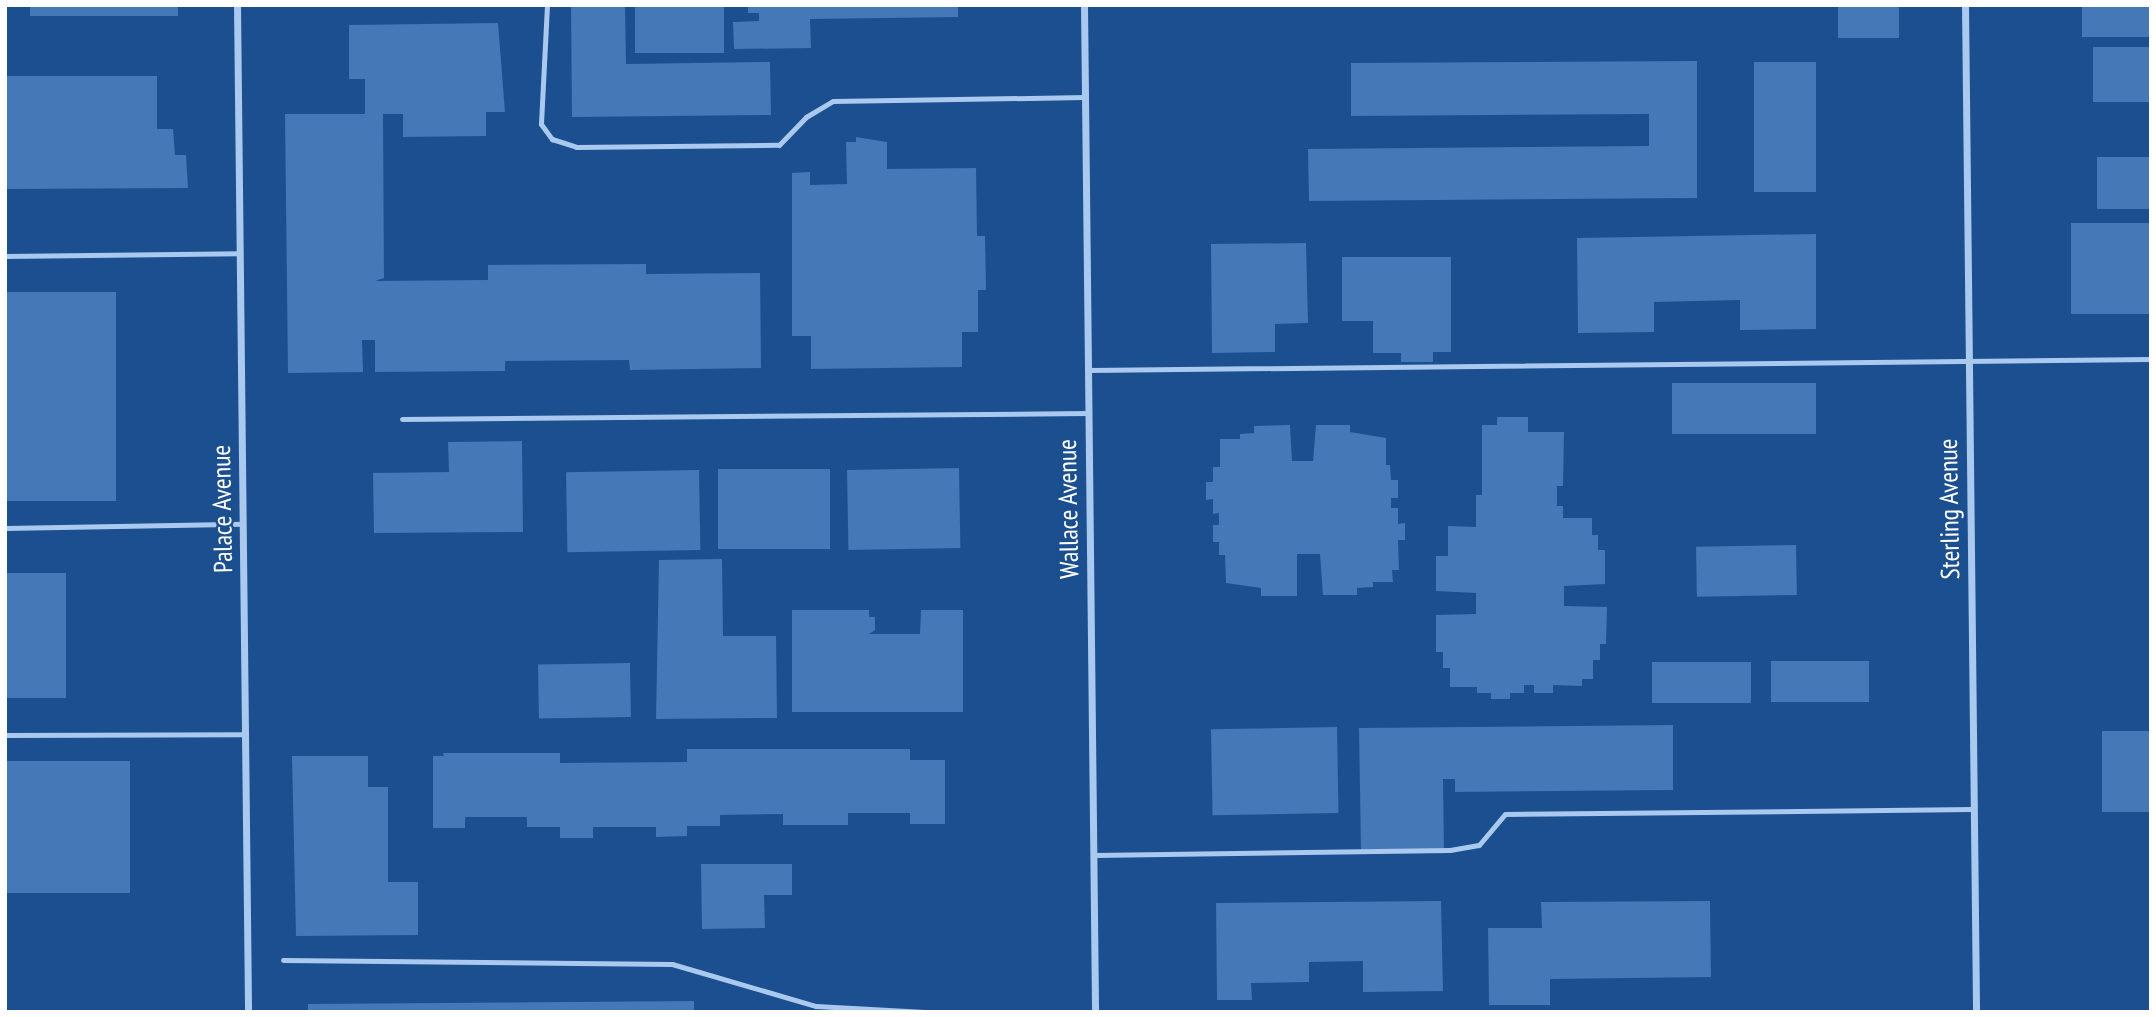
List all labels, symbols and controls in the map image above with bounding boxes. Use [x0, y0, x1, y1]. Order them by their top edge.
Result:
street label: Sterling Avenue [1932, 438, 1966, 580]
street label: Wallace Avenue [1051, 439, 1085, 579]
street label: Palace Avenue [205, 444, 239, 574]

